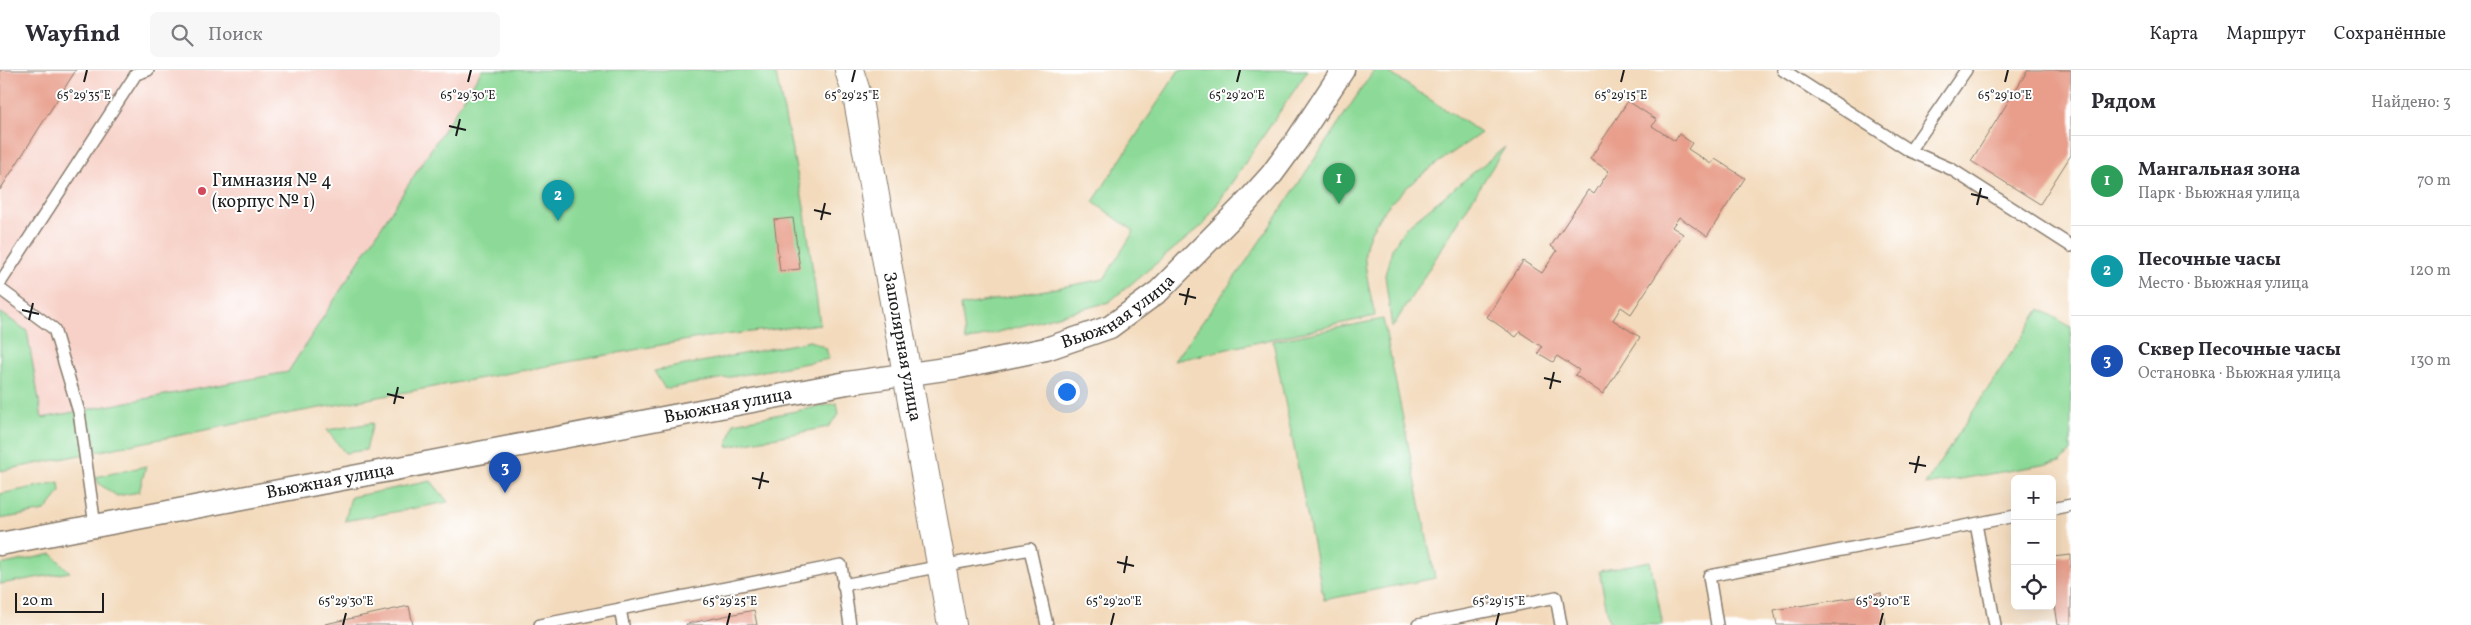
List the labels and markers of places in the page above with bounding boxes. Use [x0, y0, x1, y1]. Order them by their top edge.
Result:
pin: 1 [1323, 163, 1355, 204]
place label: Гимназия № 4 (корпус № 1) [212, 169, 332, 215]
pin: 2 [542, 180, 574, 221]
marker: Гимназия № 4 (корпус № 1) [196, 185, 208, 197]
pin: 3 [489, 452, 521, 493]

